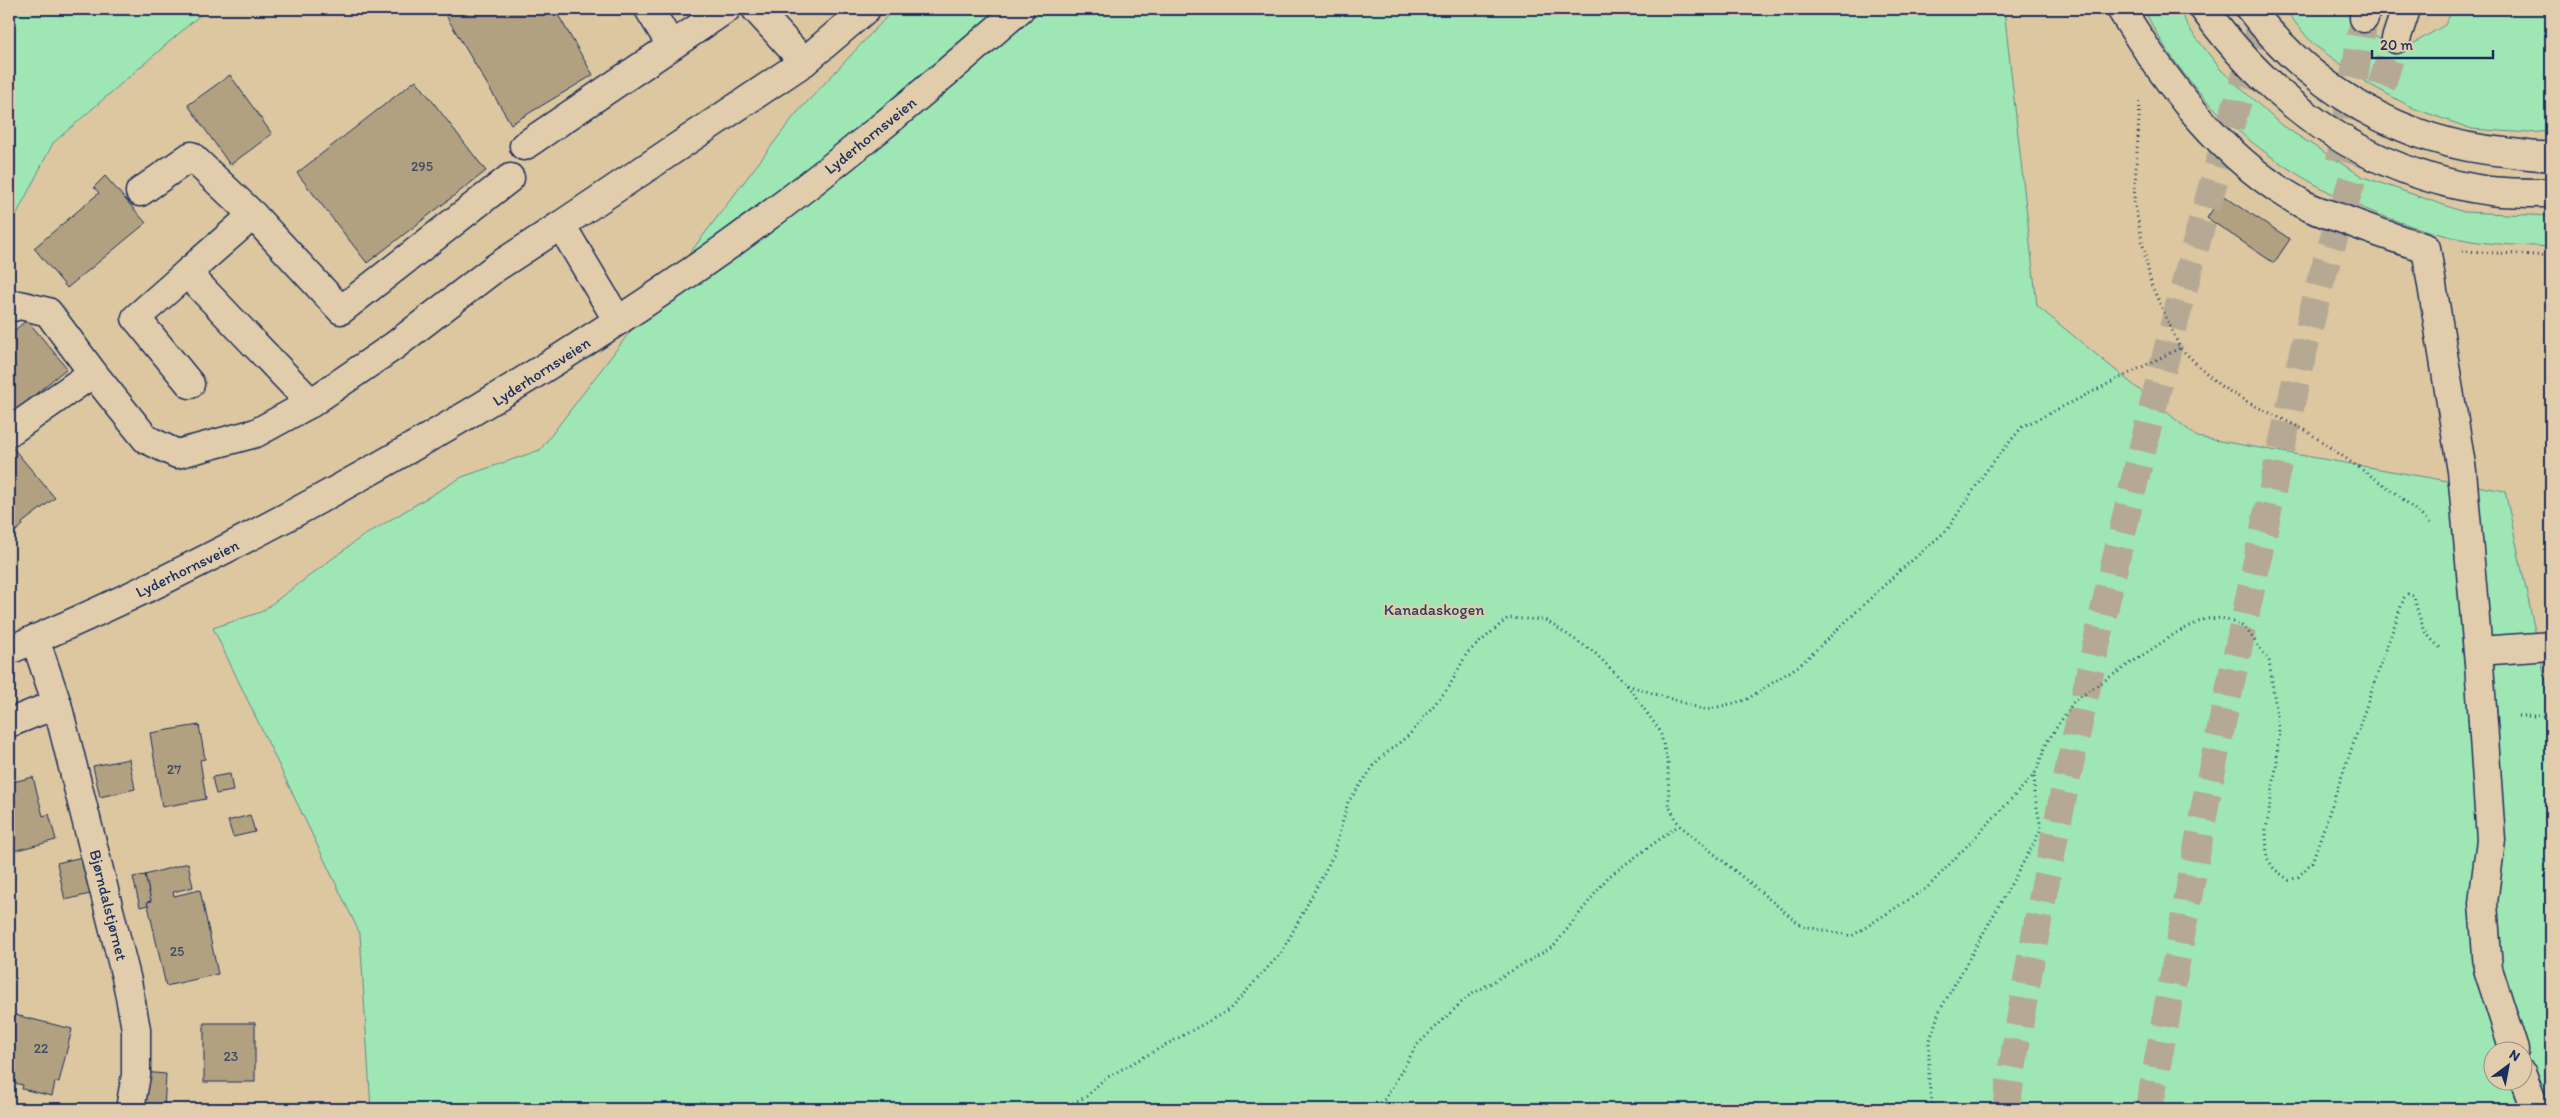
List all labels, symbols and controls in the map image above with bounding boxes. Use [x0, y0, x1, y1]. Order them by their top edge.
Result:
scale bar [2372, 28, 2494, 60]
text: 20 m [2380, 36, 2414, 54]
street label: Lyderhornsveien [821, 93, 920, 178]
house number: 295 [411, 158, 433, 175]
street label: Lyderhornsveien [489, 333, 594, 410]
street label: Lyderhornsveien [132, 535, 242, 602]
park label: Kanadaskogen [1384, 600, 1484, 619]
house number: 27 [167, 761, 181, 778]
street label: Bjørndalstjørnet [86, 848, 131, 963]
house number: 25 [170, 943, 184, 960]
house number: 22 [34, 1040, 49, 1057]
north arrow [2482, 1040, 2532, 1090]
text: N [2506, 1046, 2523, 1065]
house number: 23 [224, 1048, 239, 1065]

